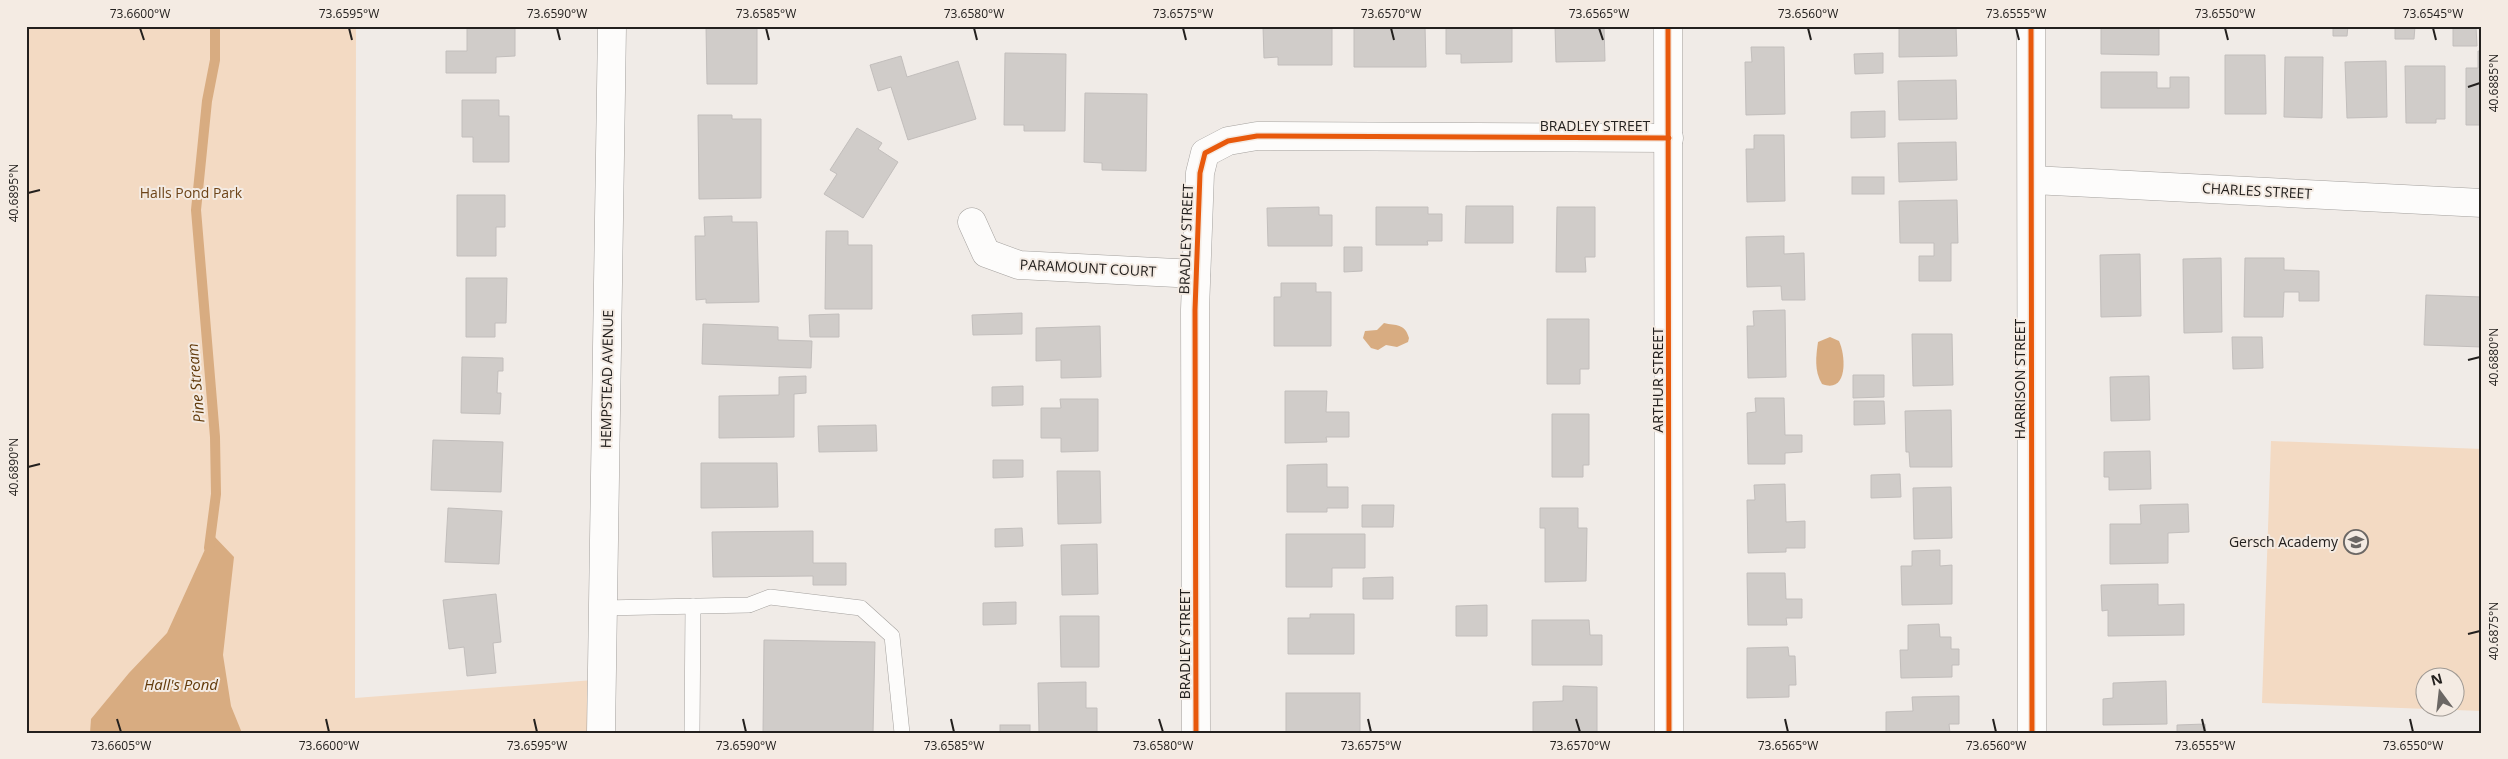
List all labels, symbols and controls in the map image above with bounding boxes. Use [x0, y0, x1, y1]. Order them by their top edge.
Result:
text: 73.6600°W [110, 5, 170, 22]
text: 73.6595°W [319, 5, 379, 22]
text: 73.6590°W [527, 5, 587, 22]
text: 73.6585°W [736, 5, 796, 22]
text: 73.6580°W [944, 5, 1004, 22]
text: 73.6575°W [1153, 5, 1213, 22]
text: 73.6570°W [1361, 5, 1421, 22]
text: 73.6565°W [1569, 5, 1629, 22]
text: 73.6560°W [1778, 5, 1838, 22]
text: 73.6555°W [1986, 5, 2046, 22]
text: 73.6550°W [2195, 5, 2255, 22]
text: 73.6545°W [2403, 5, 2463, 22]
text: 40.6885°N [2485, 54, 2502, 112]
street label: BRADLEY STREET [1540, 116, 1651, 135]
text: 40.6895°N [5, 164, 22, 222]
street label: CHARLES STREET [2201, 178, 2313, 203]
park label: Halls Pond Park [140, 183, 243, 202]
street label: BRADLEY STREET [1174, 183, 1197, 295]
street label: PARAMOUNT COURT [1019, 254, 1157, 281]
street label: HEMPSTEAD AVENUE [596, 310, 617, 448]
street label: HARRISON STREET [2010, 319, 2029, 439]
street label: ARTHUR STREET [1648, 327, 1667, 433]
text: 40.6880°N [2485, 328, 2502, 386]
water label: Pine Stream [182, 342, 208, 424]
text: 40.6890°N [5, 438, 22, 496]
school or university icon: Gersch Academy [2343, 529, 2369, 555]
place label: Gersch Academy [2229, 532, 2339, 551]
street label: BRADLEY STREET [1175, 588, 1194, 699]
text: 40.6875°N [2485, 602, 2502, 660]
north arrow [2416, 666, 2466, 716]
text: N [2429, 668, 2444, 690]
water label: Hall's Pond [144, 674, 218, 694]
text: 73.6605°W [91, 737, 151, 754]
text: 73.6600°W [299, 737, 359, 754]
text: 73.6595°W [507, 737, 567, 754]
text: 73.6590°W [716, 737, 776, 754]
text: 73.6585°W [924, 737, 984, 754]
text: 73.6580°W [1133, 737, 1193, 754]
text: 73.6575°W [1341, 737, 1401, 754]
text: 73.6570°W [1550, 737, 1610, 754]
text: 73.6565°W [1758, 737, 1818, 754]
text: 73.6560°W [1966, 737, 2026, 754]
text: 73.6555°W [2175, 737, 2235, 754]
text: 73.6550°W [2383, 737, 2443, 754]

